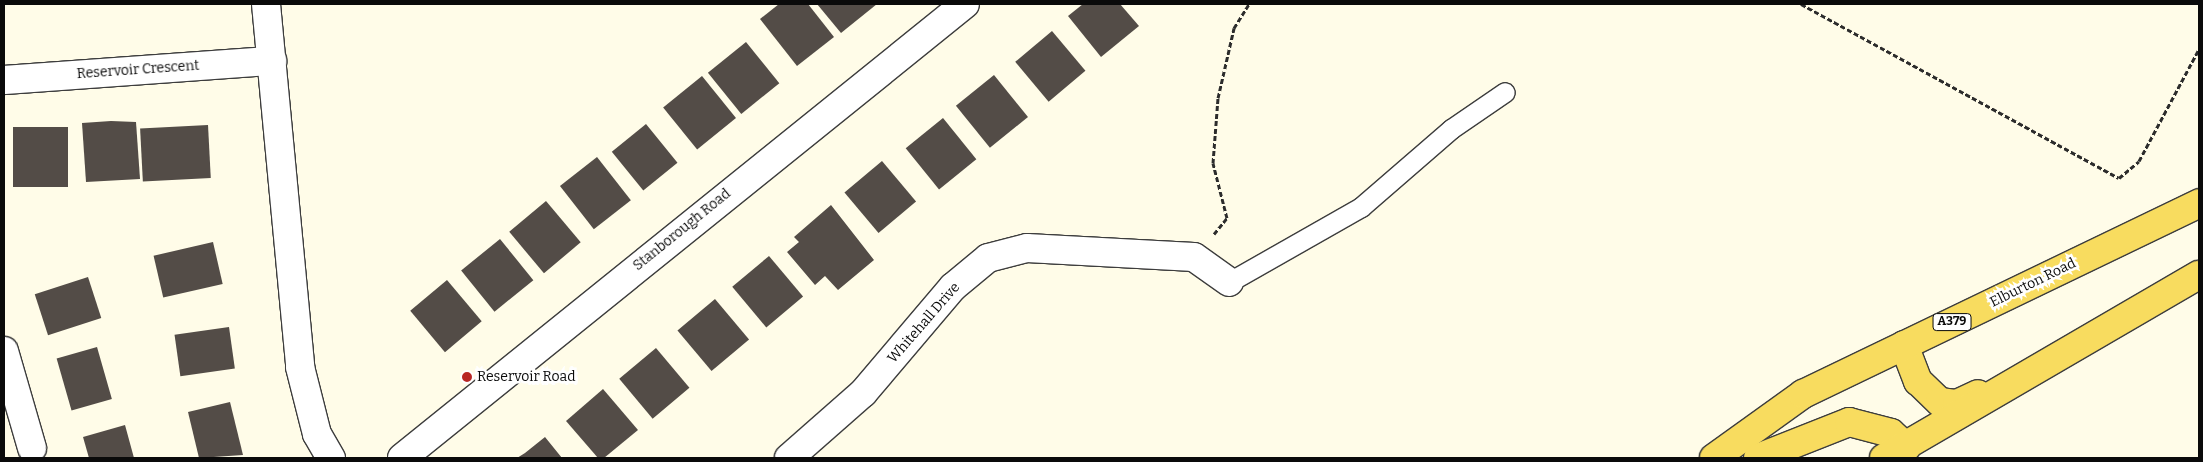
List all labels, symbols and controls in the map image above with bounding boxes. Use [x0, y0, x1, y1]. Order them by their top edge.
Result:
street label: Reservoir Crescent [76, 57, 200, 83]
street label: Stanborough Road [630, 186, 734, 274]
street label: Elburton Road [1987, 255, 2079, 311]
street label: Whitehall Drive [884, 279, 964, 367]
road number: A379 [1932, 313, 1972, 332]
place label: Reservoir Road [477, 369, 575, 385]
marker: Reservoir Road [461, 371, 473, 383]

